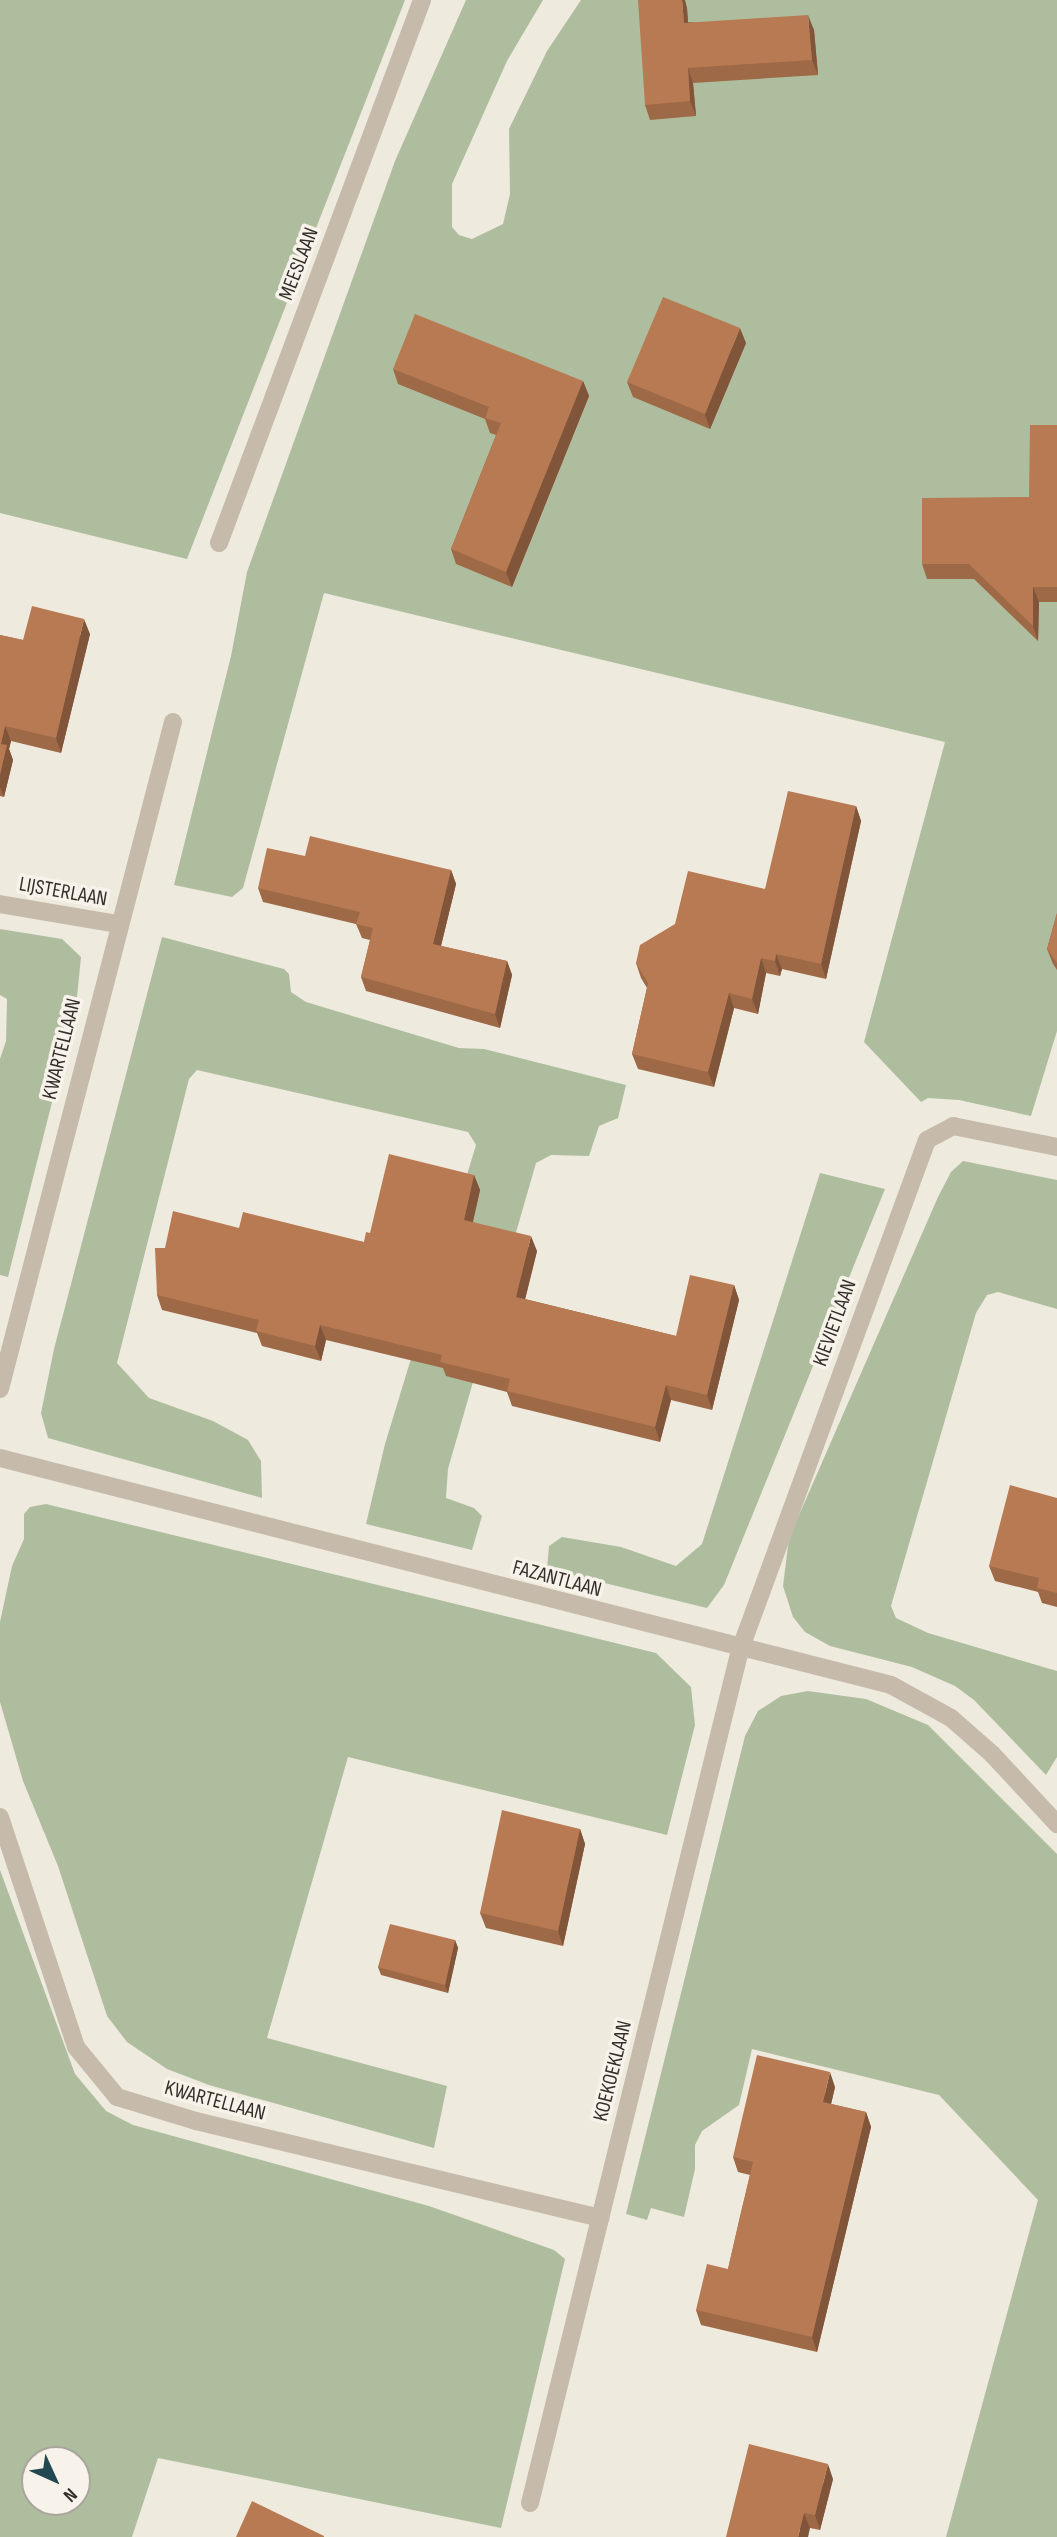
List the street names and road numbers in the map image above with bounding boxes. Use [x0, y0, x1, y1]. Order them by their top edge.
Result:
street label: MEESLAAN [274, 224, 324, 304]
street label: LIJSTERLAAN [17, 872, 109, 912]
street label: KWARTELLAAN [37, 996, 87, 1102]
street label: KIEVIETLAAN [808, 1276, 862, 1370]
street label: FAZANTLAAN [510, 1555, 604, 1603]
street label: KOEKOEKLAAN [588, 2018, 638, 2124]
street label: KWARTELLAAN [162, 2075, 268, 2127]

